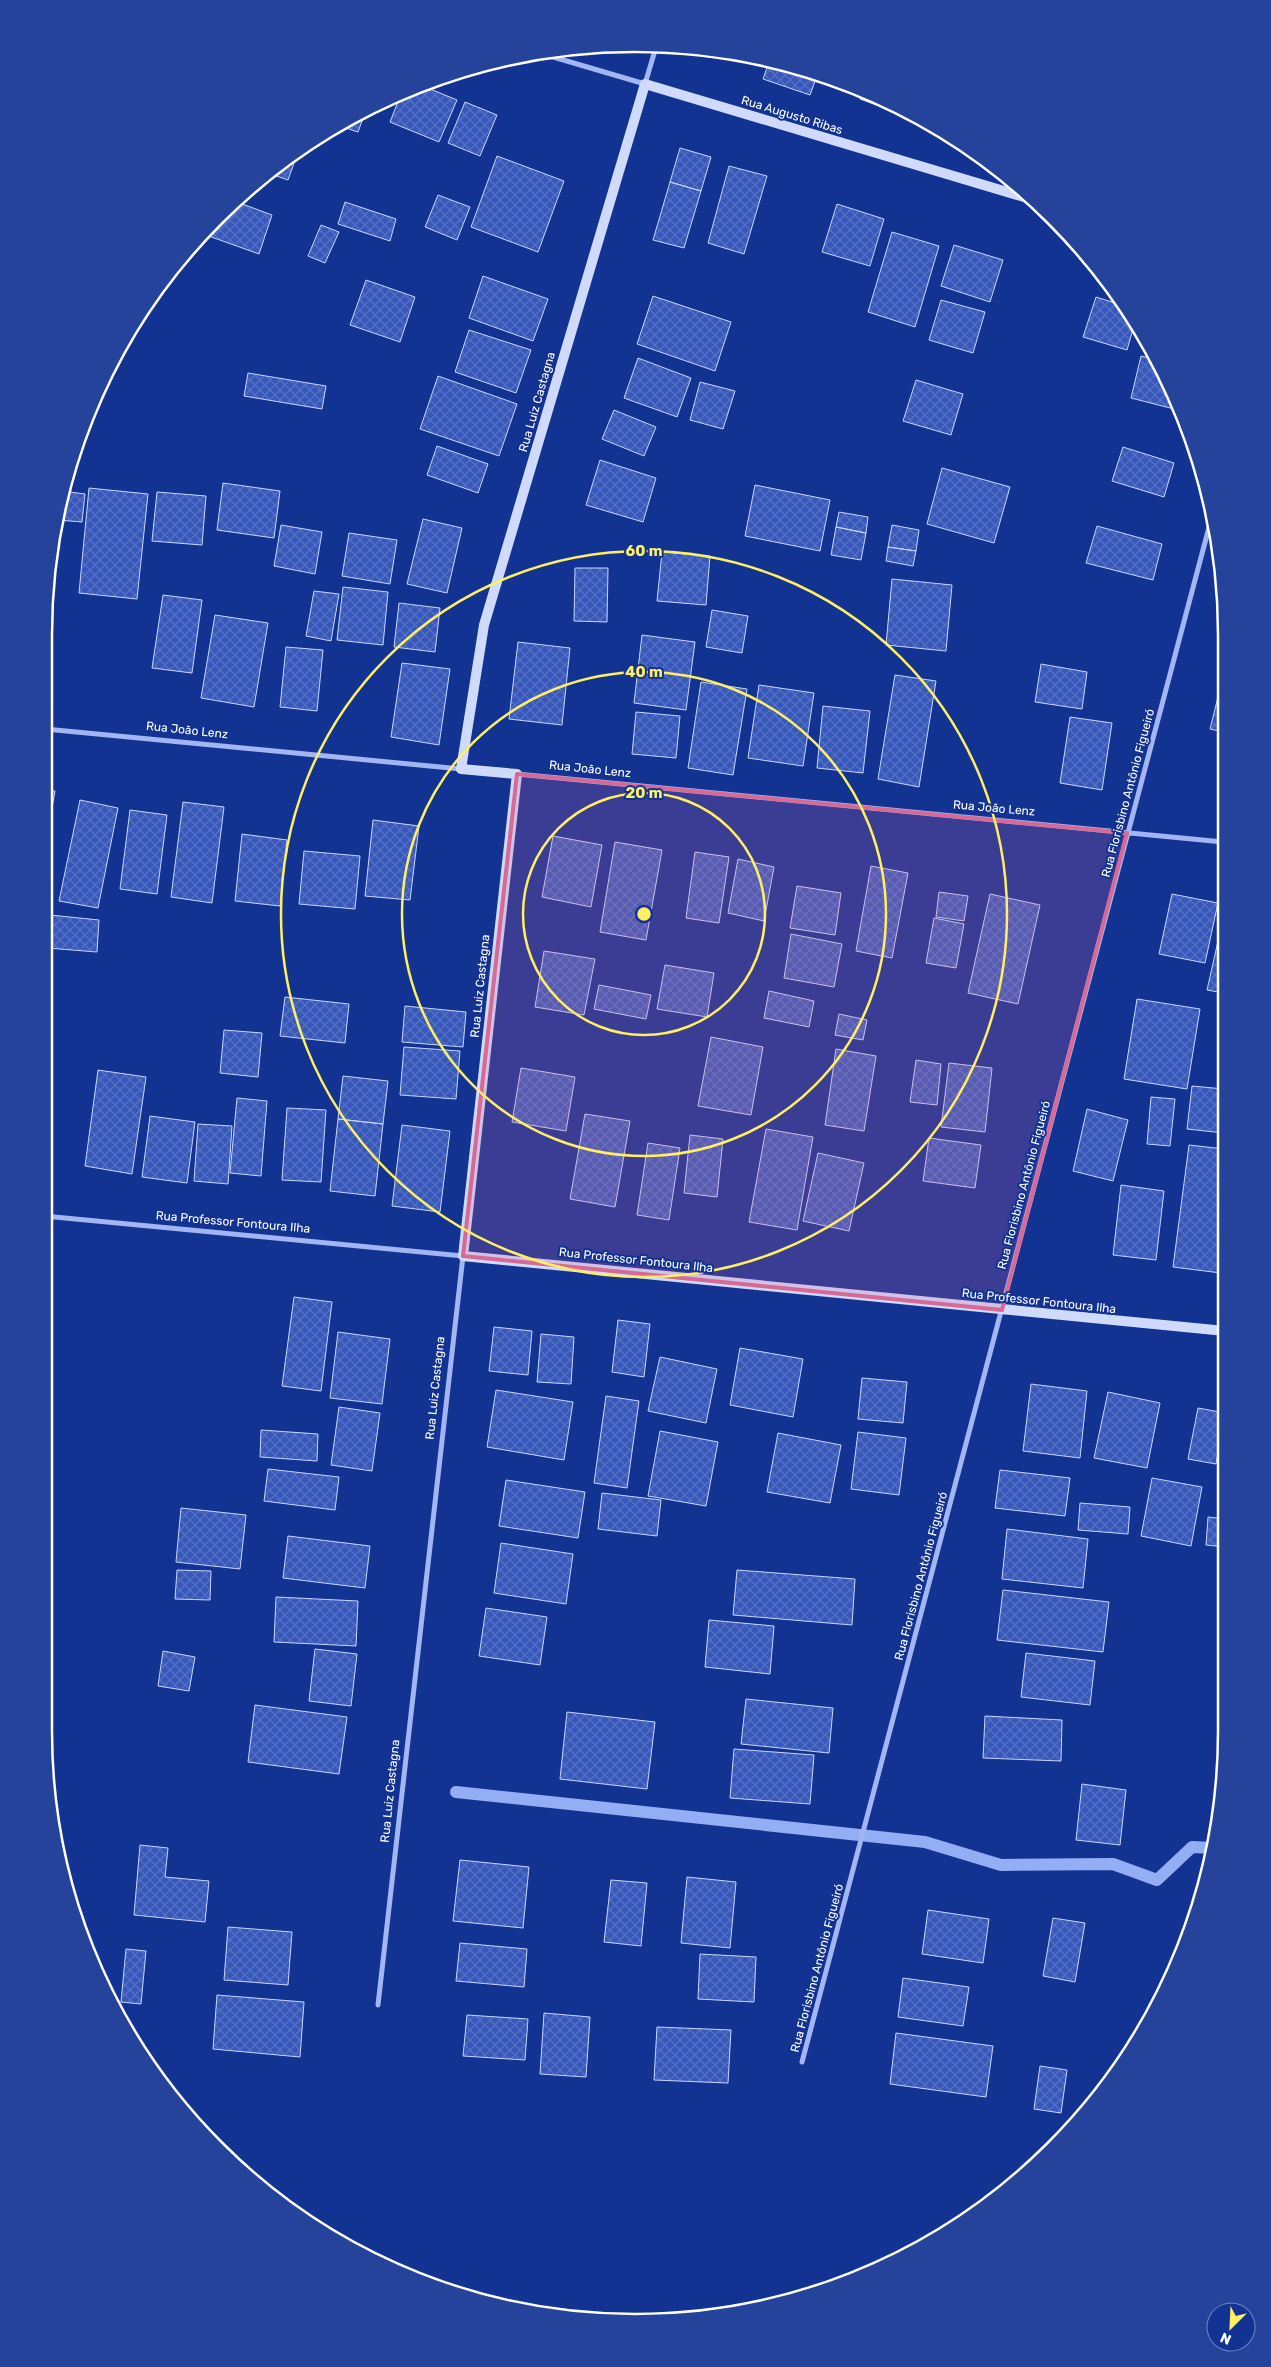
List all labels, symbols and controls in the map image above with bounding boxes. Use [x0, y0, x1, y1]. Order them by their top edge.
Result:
street label: Rua Augusto Ribas [740, 93, 844, 137]
street label: Rua Luiz Castagna [516, 350, 558, 454]
text: 60 m [626, 542, 662, 560]
text: 40 m [625, 663, 663, 681]
street label: Rua Florisbino Antônio Figueiró [1099, 707, 1157, 879]
street label: Rua João Lenz [145, 719, 229, 741]
street label: Rua João Lenz [548, 758, 632, 780]
text: 20 m [626, 784, 662, 802]
street label: Rua João Lenz [952, 797, 1036, 819]
centre of rings [635, 905, 653, 923]
street label: Rua Luiz Castagna [468, 934, 492, 1038]
street label: Rua Florisbino Antônio Figueiró [995, 1099, 1053, 1271]
street label: Rua Professor Fontoura Ilha [155, 1208, 311, 1236]
street label: Rua Professor Fontoura Ilha [558, 1245, 714, 1275]
street label: Rua Professor Fontoura Ilha [961, 1286, 1117, 1316]
street label: Rua Luiz Castagna [423, 1336, 447, 1440]
street label: Rua Florisbino Antônio Figueiró [892, 1490, 950, 1662]
street label: Rua Luiz Castagna [378, 1739, 402, 1843]
street label: Rua Florisbino Antônio Figueiró [788, 1882, 846, 2054]
north arrow [1206, 2302, 1256, 2352]
text: N [1218, 2329, 1234, 2348]

